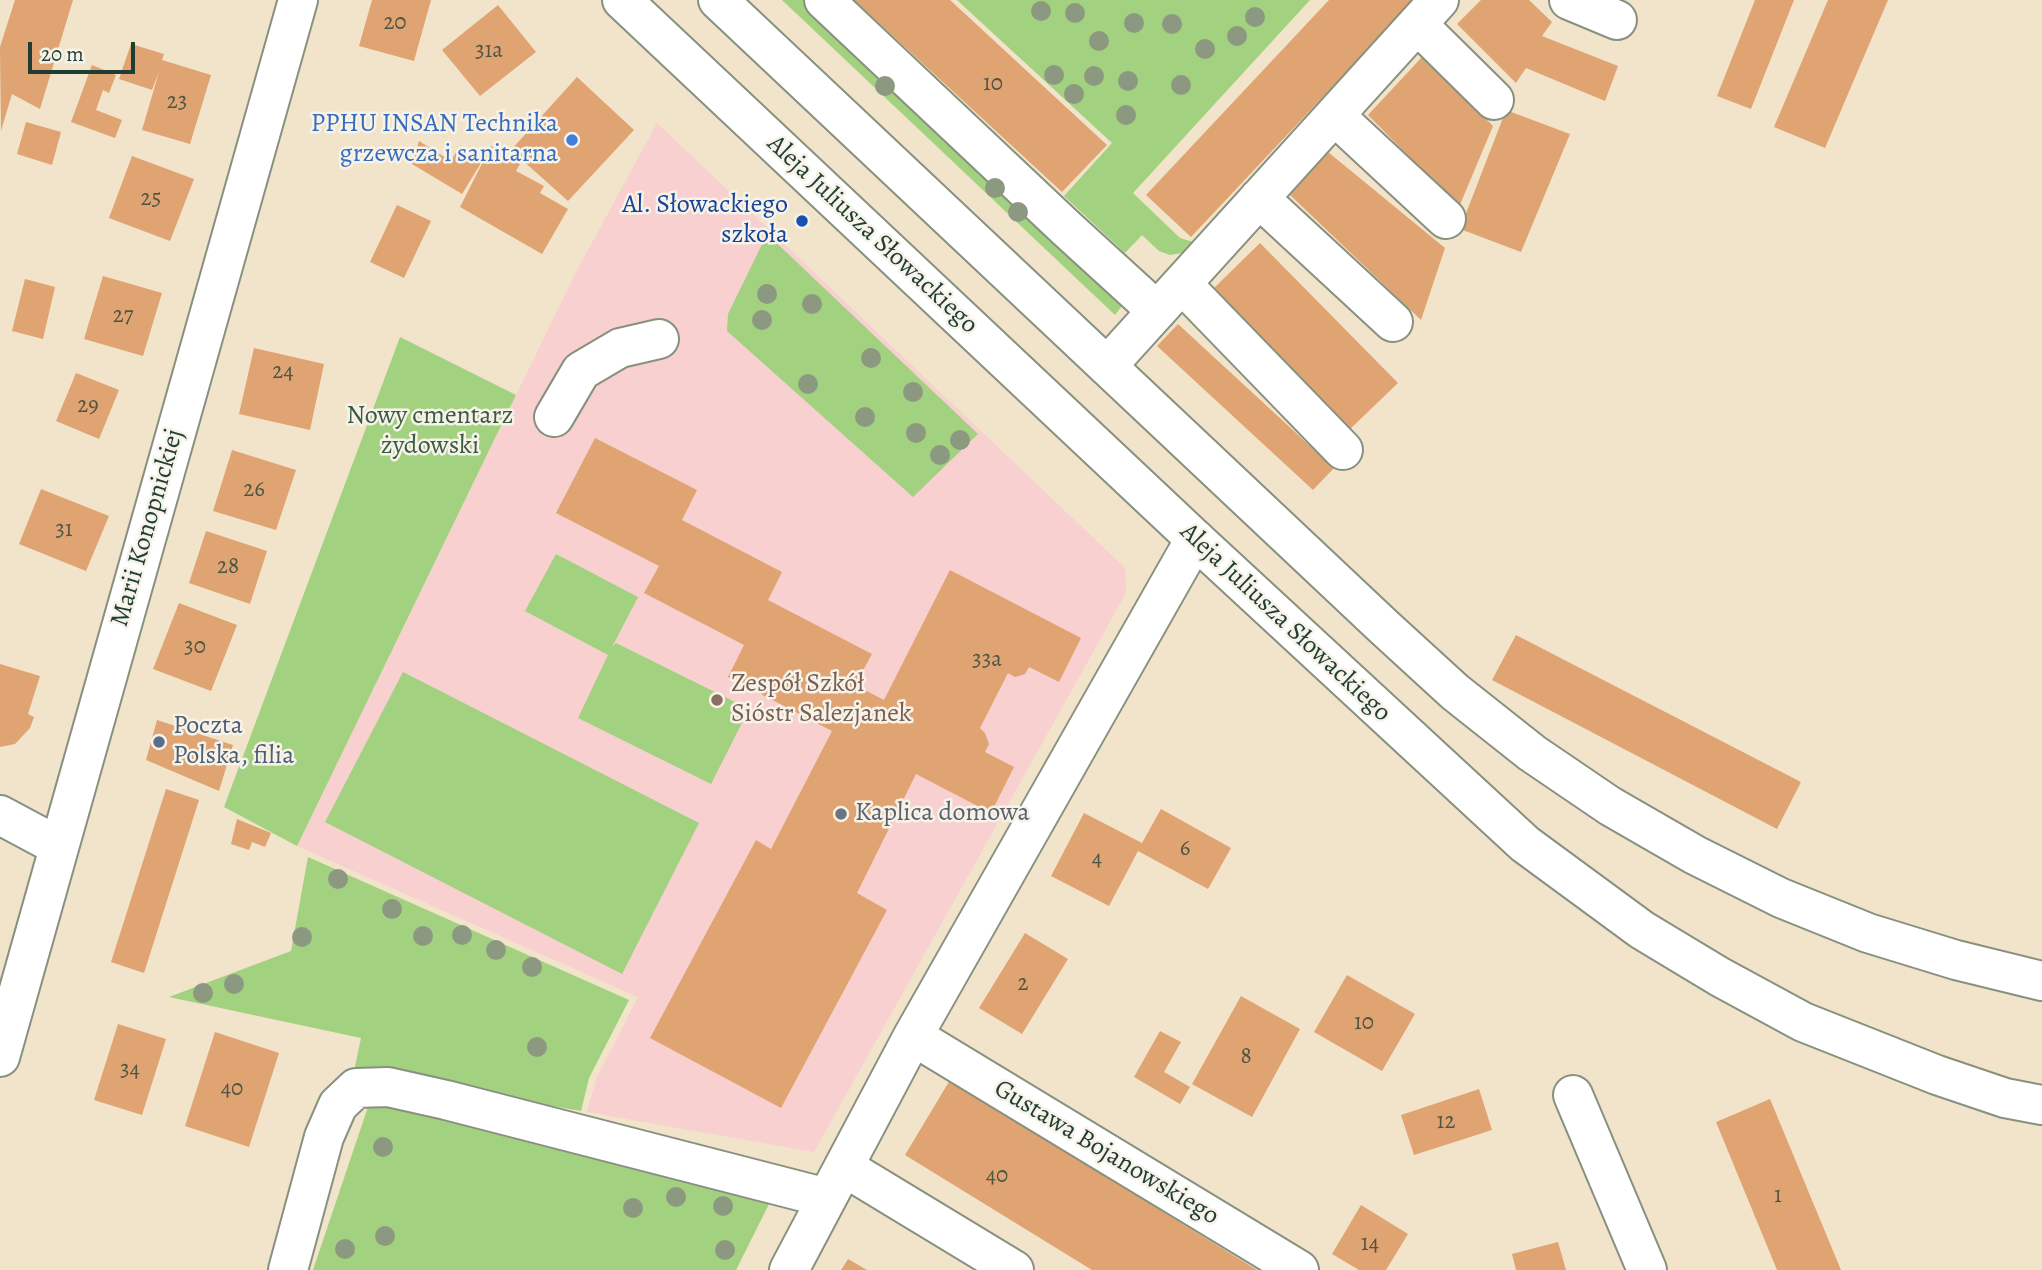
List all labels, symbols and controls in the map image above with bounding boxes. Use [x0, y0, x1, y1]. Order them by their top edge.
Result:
house number: 20 [383, 9, 407, 37]
scale bar [32, 28, 138, 72]
house number: 31a [475, 37, 503, 65]
text: 20 m [41, 40, 84, 68]
house number: 10 [983, 70, 1003, 98]
house number: 23 [167, 88, 187, 116]
place label: PPHU INSAN Technika grzewcza i sanitarna [311, 109, 558, 170]
street label: Aleja Juliusza Słowackiego [760, 129, 984, 341]
marker: PPHU INSAN Technika grzewcza i sanitarna [564, 132, 580, 148]
house number: 25 [141, 185, 161, 213]
place label: Al. Słowackiego szkoła [622, 190, 788, 252]
marker: Al. Słowackiego szkoła [794, 213, 810, 229]
house number: 27 [113, 302, 133, 330]
house number: 24 [272, 358, 294, 386]
house number: 29 [77, 392, 99, 420]
park label: Nowy cmentarz żydowski [347, 401, 513, 462]
street label: Marii Konopnickiej [105, 426, 191, 630]
house number: 26 [243, 476, 265, 504]
house number: 31 [55, 516, 73, 544]
street label: Aleja Juliusza Słowackiego [1173, 517, 1397, 729]
house number: 28 [217, 553, 239, 581]
house number: 30 [184, 633, 206, 661]
house number: 33a [972, 646, 1002, 674]
place label: Zespół Szkół Sióstr Salezjanek [731, 669, 912, 730]
marker: Zespół Szkół Sióstr Salezjanek [709, 692, 725, 708]
place label: Poczta Polska, filia [173, 711, 294, 772]
marker: Poczta Polska, filia [151, 734, 167, 750]
place label: Kaplica domowa [855, 798, 1030, 830]
marker: Kaplica domowa [833, 806, 849, 822]
house number: 6 [1180, 835, 1190, 863]
house number: 4 [1092, 845, 1102, 873]
house number: 2 [1018, 970, 1028, 998]
house number: 10 [1354, 1009, 1374, 1037]
house number: 8 [1240, 1043, 1252, 1071]
house number: 34 [120, 1056, 140, 1084]
street label: Gustawa Bojanowskiego [988, 1074, 1224, 1232]
house number: 40 [221, 1075, 243, 1103]
house number: 12 [1437, 1108, 1455, 1136]
house number: 40 [986, 1162, 1008, 1190]
house number: 1 [1774, 1182, 1782, 1210]
house number: 14 [1361, 1230, 1379, 1258]

